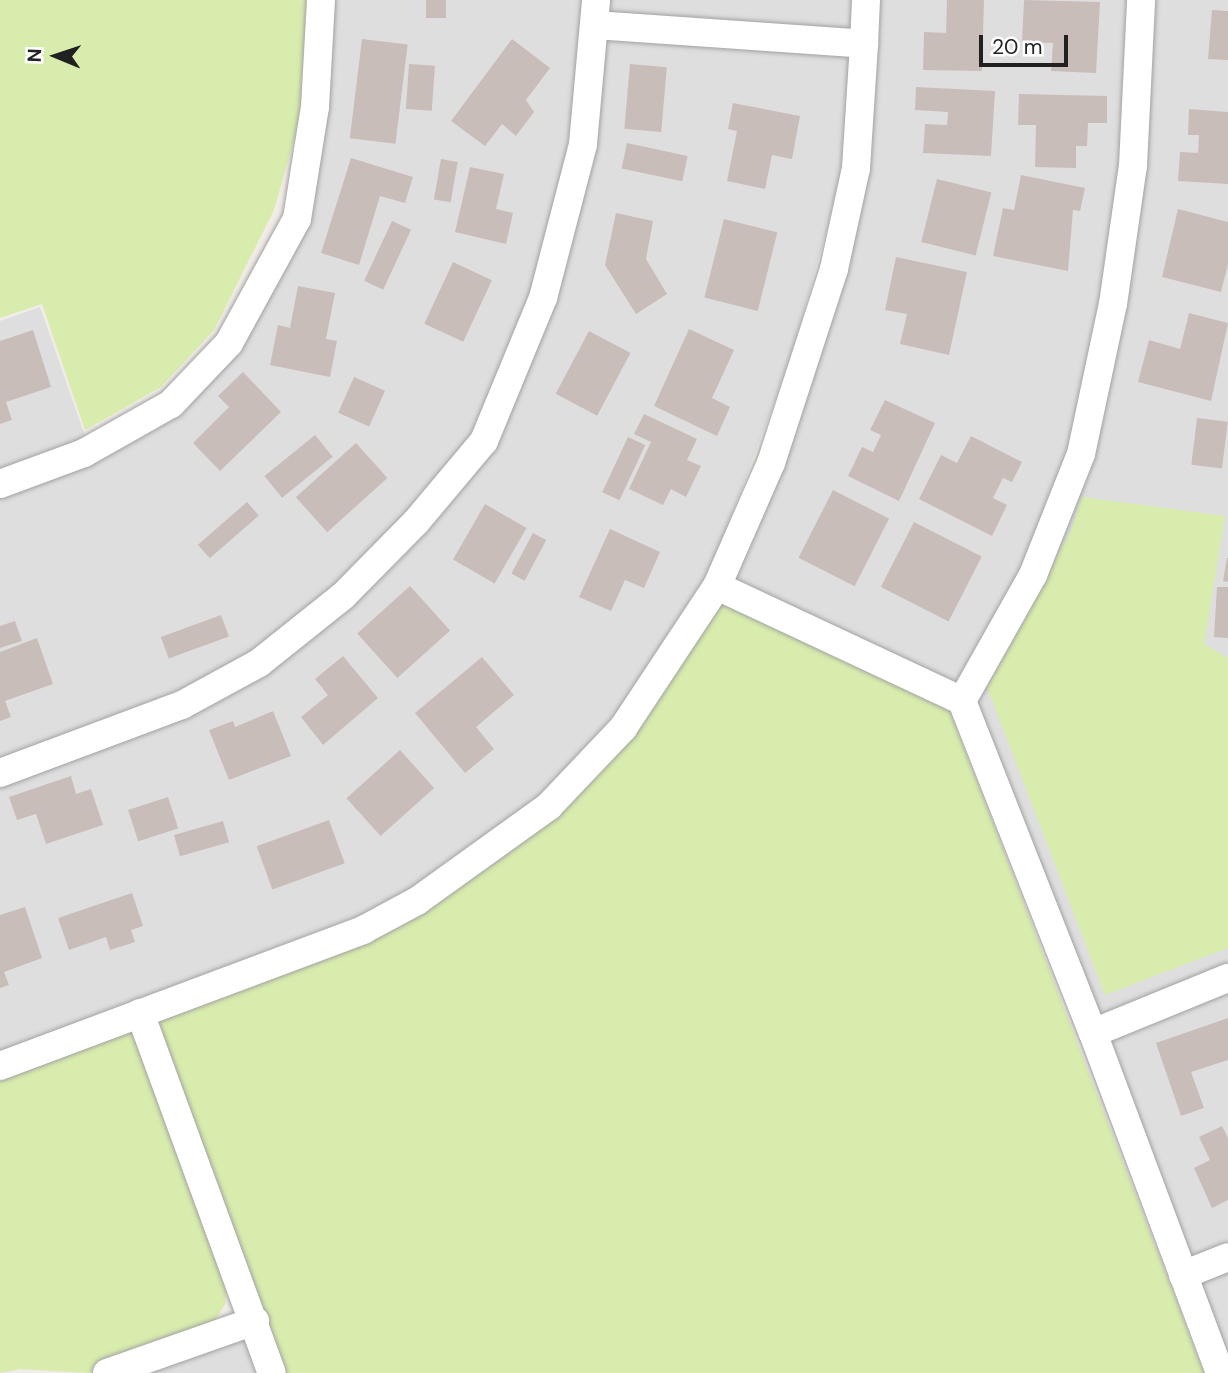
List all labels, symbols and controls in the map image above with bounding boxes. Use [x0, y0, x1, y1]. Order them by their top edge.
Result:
north arrow [21, 21, 91, 91]
scale bar [983, 21, 1072, 65]
text: 20 m [992, 33, 1043, 61]
text: N [22, 48, 47, 63]

